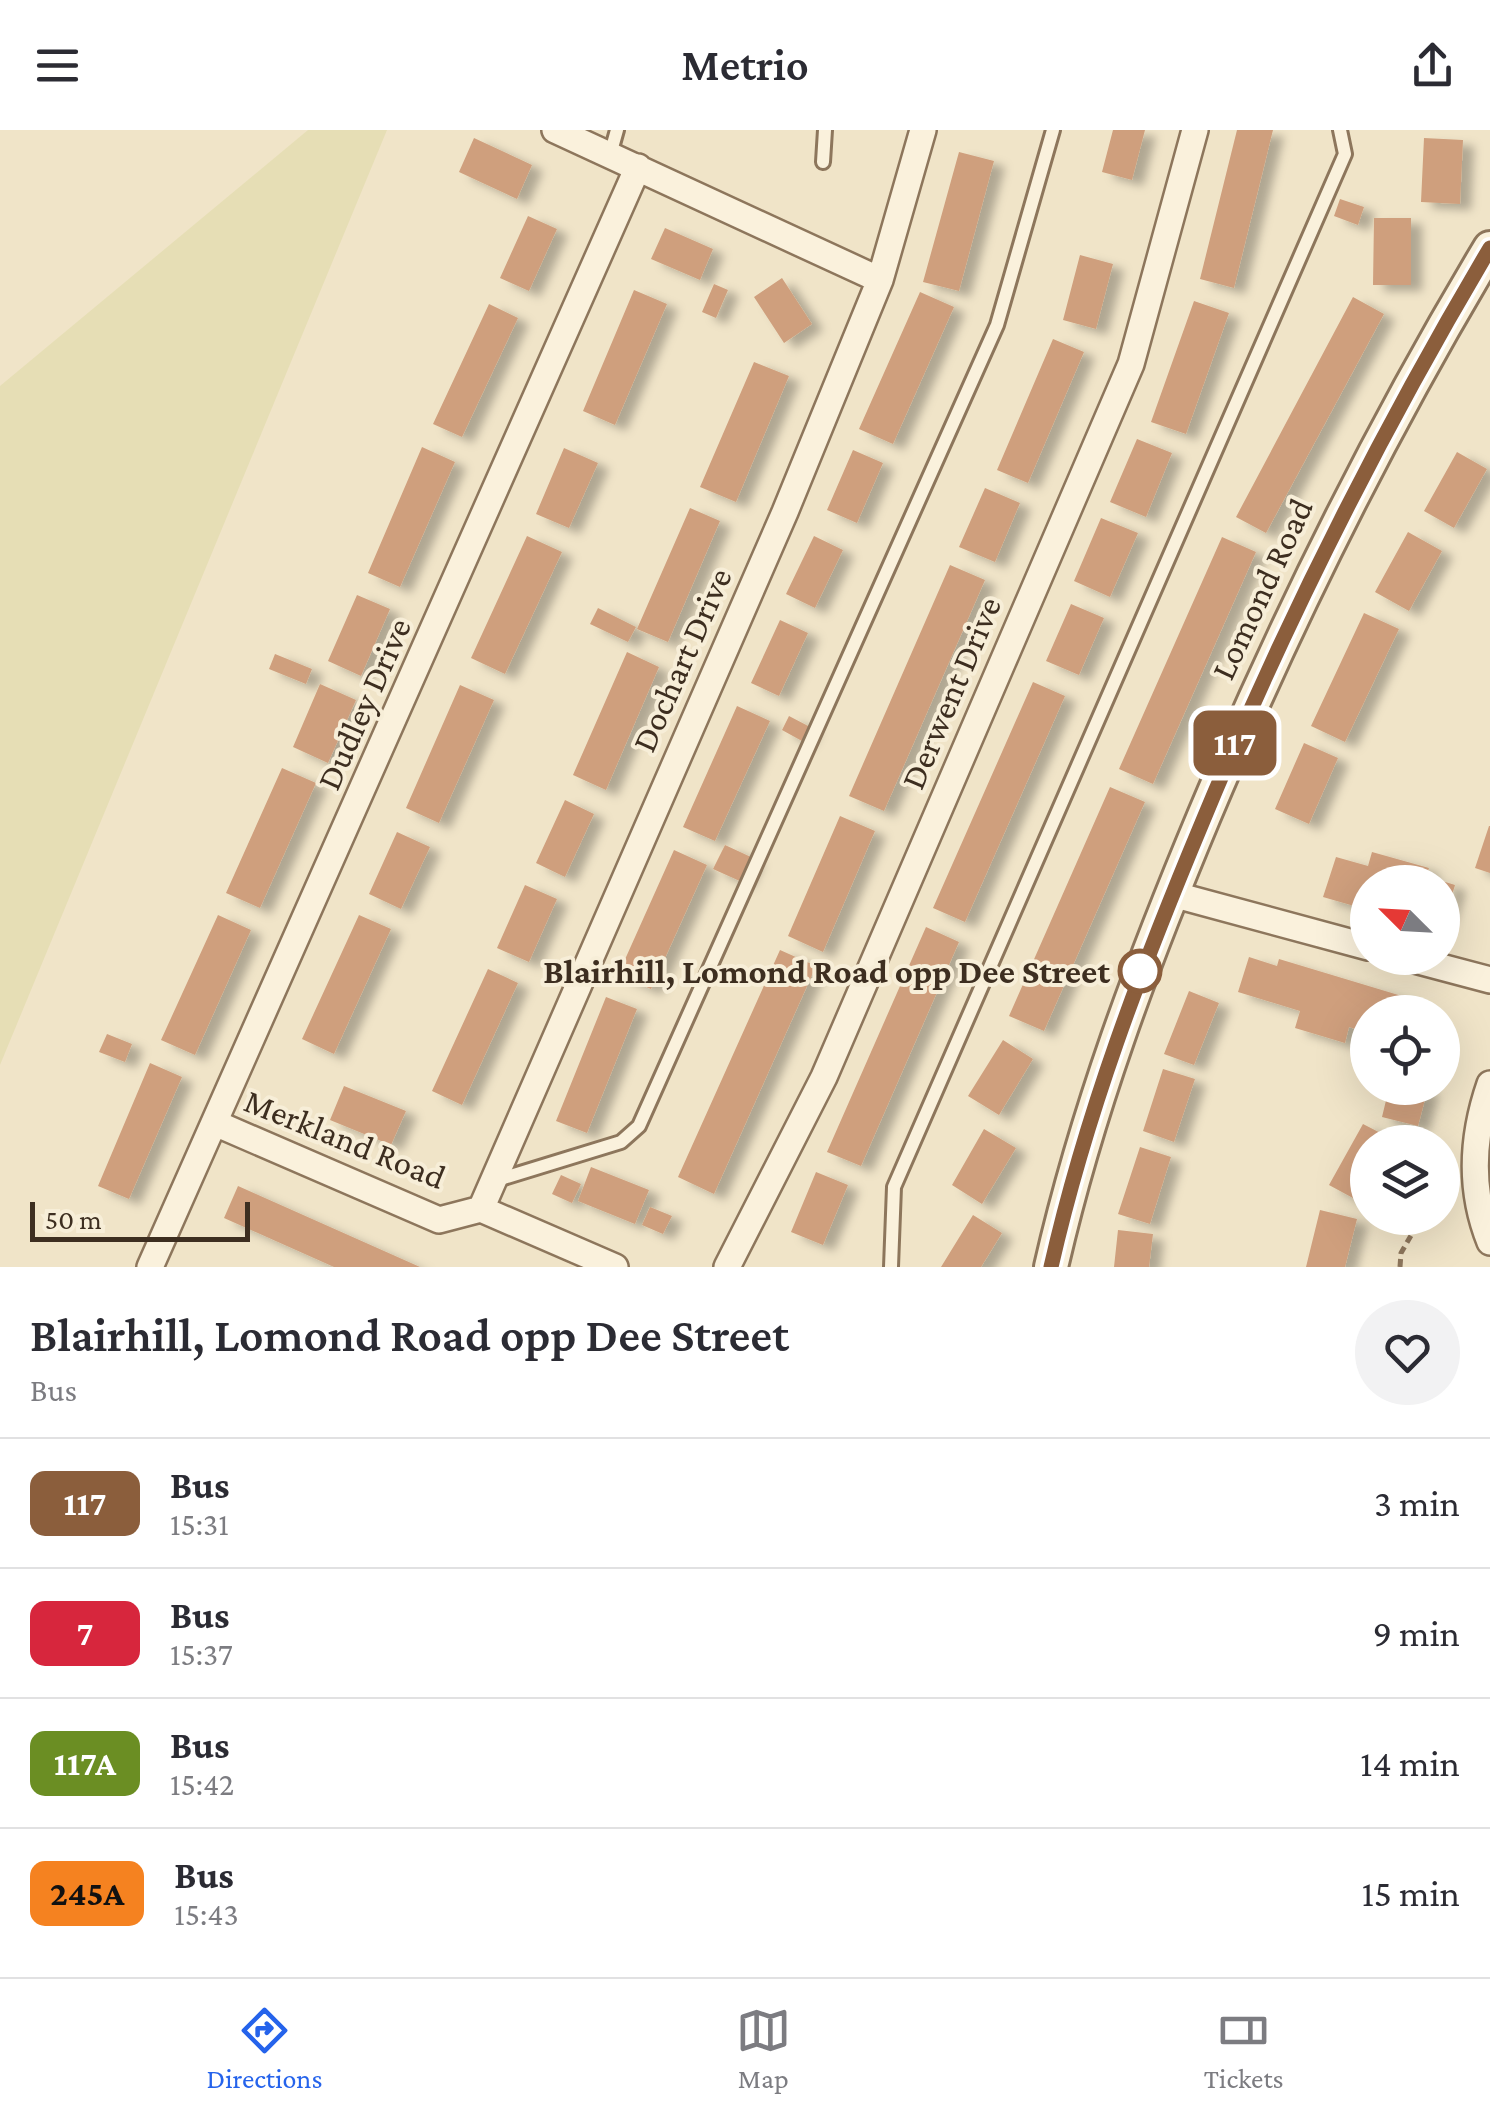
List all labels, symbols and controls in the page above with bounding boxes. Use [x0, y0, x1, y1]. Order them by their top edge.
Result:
icon: menu [30, 38, 85, 93]
icon: share [1405, 38, 1460, 93]
text: Metrio [681, 40, 809, 90]
street label: Lomond Road [1203, 492, 1321, 686]
street label: Dochart Drive [624, 562, 740, 758]
street label: Derwent Drive [893, 591, 1009, 795]
street label: Dudley Drive [309, 612, 419, 796]
line badge: 117 [1178, 710, 1292, 776]
text: 117 [1213, 724, 1257, 763]
north arrow [1350, 865, 1460, 975]
map controls [1350, 865, 1460, 1235]
marker: Blairhill, Lomond Road opp Dee Street [1119, 950, 1161, 992]
place label: Blairhill, Lomond Road opp Dee Street [543, 952, 1110, 991]
button: locate [1350, 995, 1460, 1105]
street label: Merkland Road [239, 1081, 451, 1197]
button: layers [1350, 1125, 1460, 1235]
scale bar [30, 1197, 250, 1242]
text: 50 m [45, 1204, 102, 1235]
button: heart [1355, 1300, 1460, 1405]
text: Blairhill, Lomond Road opp Dee Street [30, 1308, 789, 1361]
text: Bus [30, 1372, 77, 1408]
text: Bus [170, 1464, 229, 1506]
text: 3 min [1374, 1482, 1460, 1524]
text: 117 [63, 1484, 107, 1523]
text: 15:31 [170, 1506, 229, 1542]
text: Bus [170, 1594, 229, 1636]
text: 9 min [1373, 1612, 1460, 1654]
text: 7 [77, 1614, 93, 1653]
text: 15:37 [170, 1636, 233, 1672]
text: Bus [170, 1724, 229, 1766]
text: 14 min [1360, 1742, 1460, 1784]
text: 117A [54, 1744, 116, 1783]
text: 15:42 [170, 1766, 234, 1802]
text: Bus [174, 1854, 234, 1896]
text: 15 min [1361, 1872, 1460, 1914]
text: 245A [50, 1874, 124, 1913]
text: 15:43 [174, 1896, 239, 1932]
tab: Directions [207, 2003, 322, 2094]
tab: Map [736, 2003, 791, 2094]
tab: Tickets [1204, 2003, 1283, 2094]

